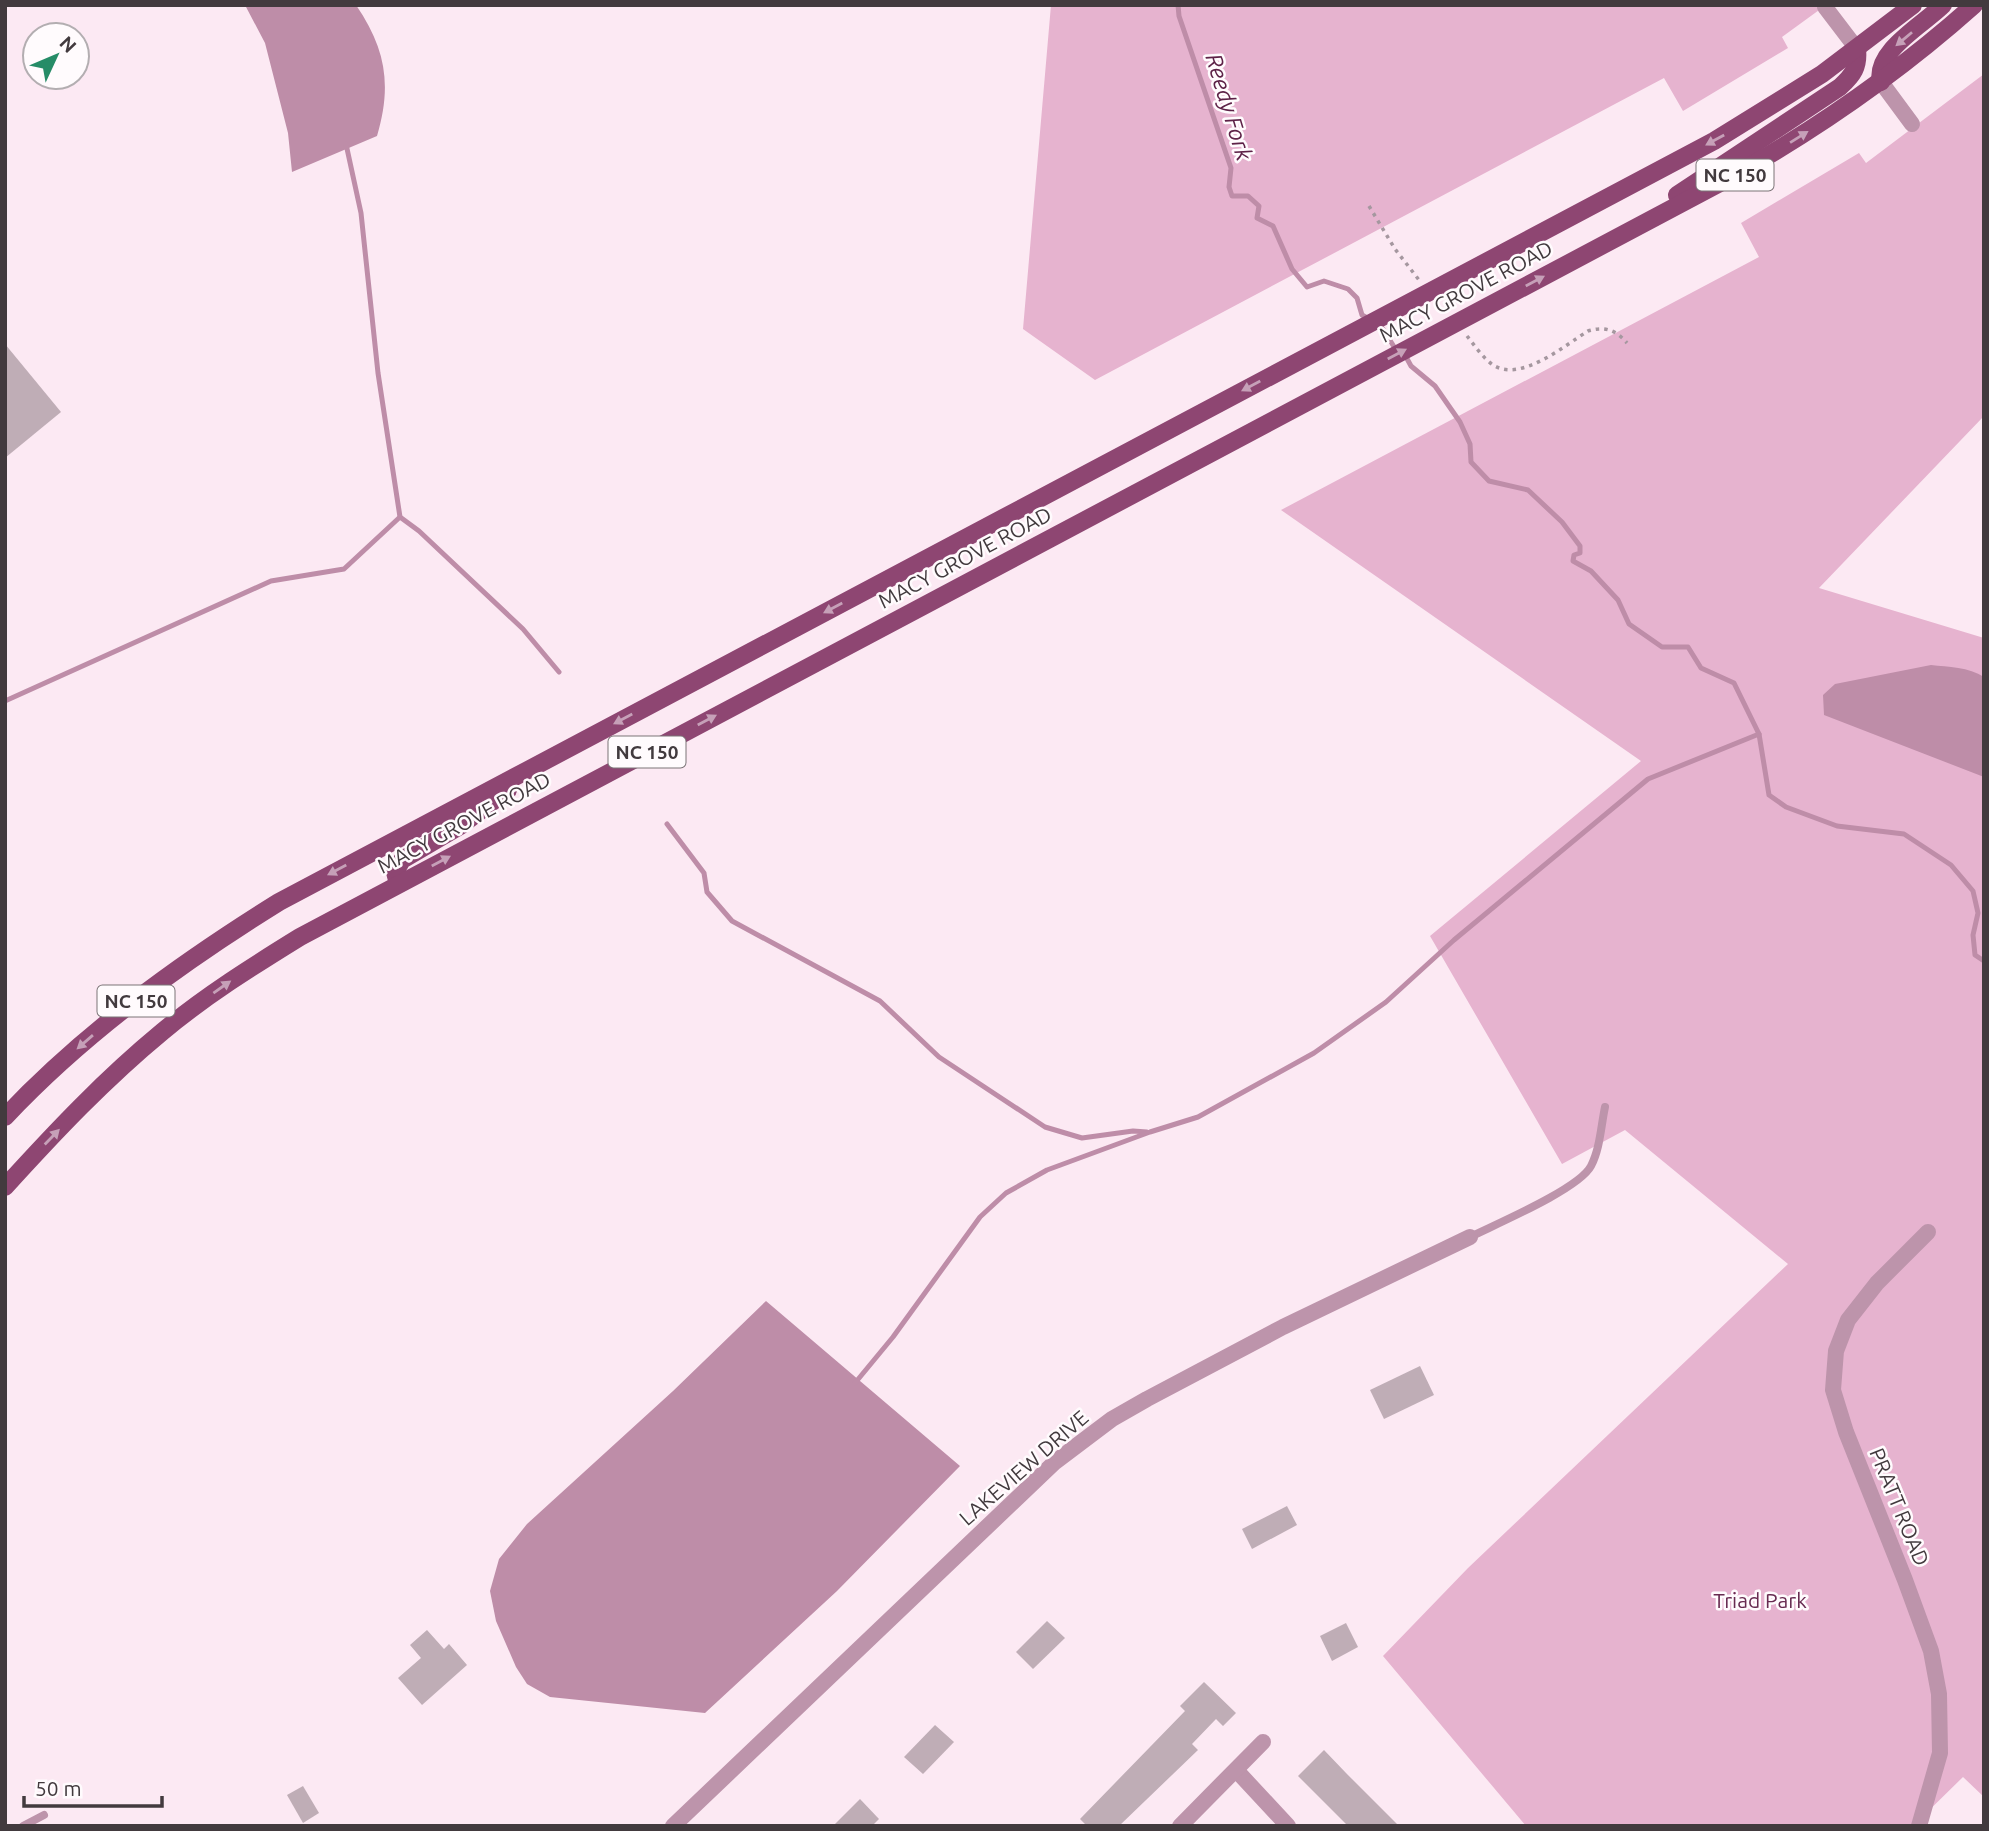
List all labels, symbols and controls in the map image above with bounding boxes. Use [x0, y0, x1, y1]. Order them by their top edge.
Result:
north arrow [21, 21, 91, 91]
text: N [55, 31, 81, 57]
one-way arrow [1895, 31, 1912, 46]
water label: Reedy Fork [1201, 50, 1258, 164]
one-way arrow [1790, 131, 1809, 144]
one-way arrow [1705, 134, 1724, 146]
road number: NC 150 [1696, 160, 1774, 190]
street label: MACY GROVE ROAD [1375, 235, 1556, 347]
one-way arrow [1525, 276, 1545, 287]
one-way arrow [1387, 348, 1407, 360]
one-way arrow [1240, 380, 1260, 392]
street label: MACY GROVE ROAD [874, 501, 1055, 613]
one-way arrow [823, 602, 843, 613]
one-way arrow [613, 713, 633, 725]
one-way arrow [697, 715, 717, 727]
road number: NC 150 [608, 736, 686, 768]
street label: MACY GROVE ROAD [373, 766, 554, 878]
one-way arrow [431, 856, 451, 868]
one-way arrow [327, 864, 347, 876]
one-way arrow [213, 980, 231, 994]
road number: NC 150 [97, 986, 174, 1016]
one-way arrow [76, 1034, 94, 1050]
one-way arrow [43, 1128, 60, 1145]
street label: LAKEVIEW DRIVE [954, 1405, 1093, 1530]
street label: PRATT ROAD [1865, 1444, 1934, 1569]
park label: Triad Park [1713, 1588, 1807, 1612]
scale bar [24, 1764, 163, 1808]
text: 50 m [35, 1776, 82, 1800]

